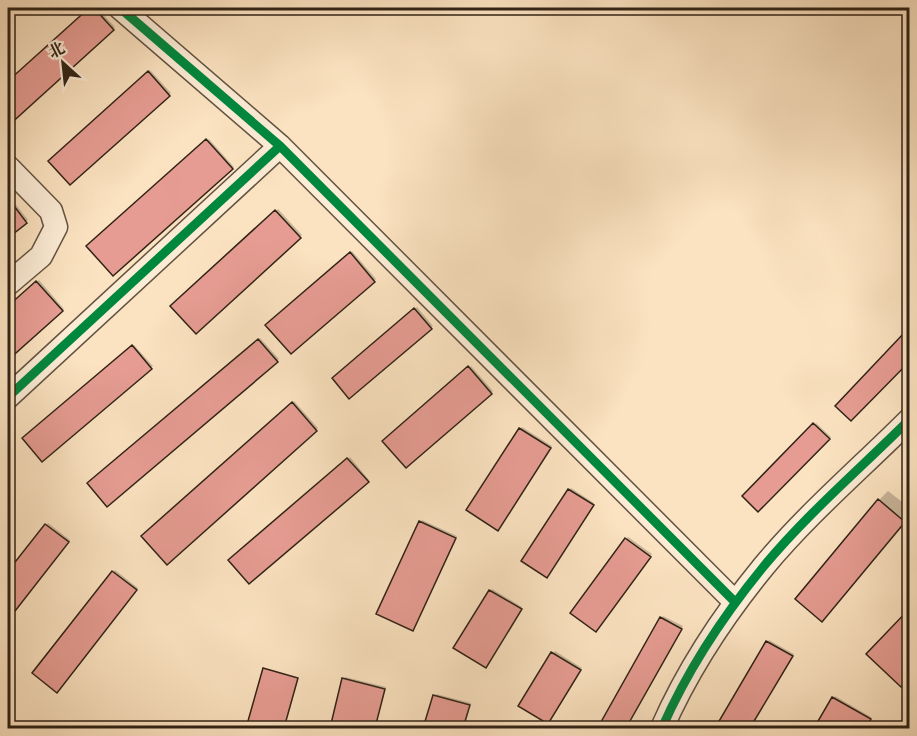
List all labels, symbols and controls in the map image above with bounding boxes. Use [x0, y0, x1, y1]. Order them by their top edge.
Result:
north arrow [33, 33, 93, 93]
text: 北 [45, 38, 68, 62]

